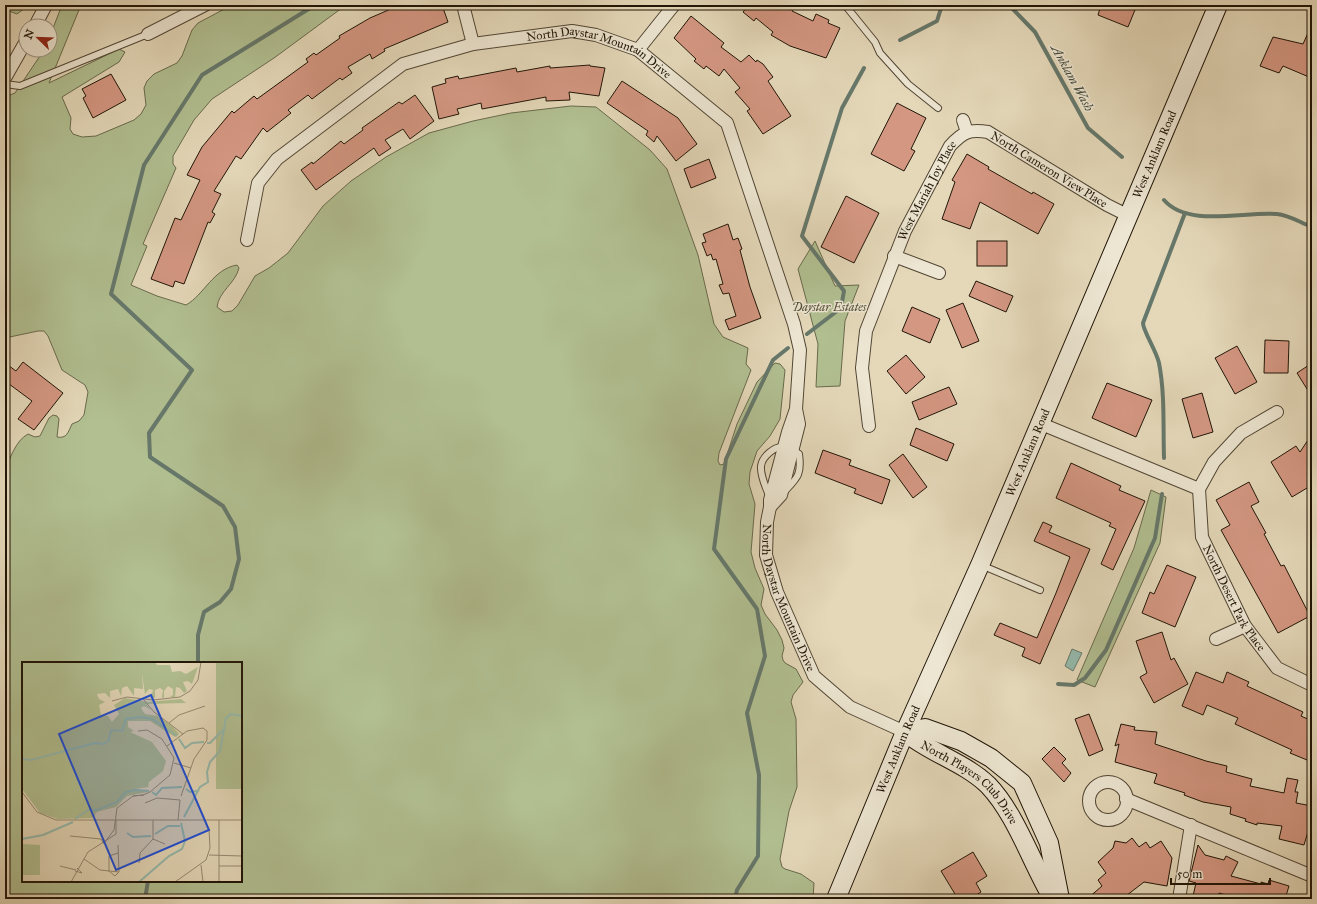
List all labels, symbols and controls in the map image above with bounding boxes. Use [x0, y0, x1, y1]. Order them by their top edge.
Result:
north arrow [18, 18, 58, 58]
street label: North Daystar Mountain Drive [526, 24, 674, 81]
text: N [21, 27, 37, 41]
water label: Anklam Wash [1046, 40, 1097, 115]
street label: West Anklam Road [1130, 108, 1179, 200]
street label: North Cameron View Place [988, 128, 1110, 211]
street label: West Mariah Joy Place [895, 137, 959, 242]
park label: Daystar Estates [792, 300, 867, 314]
street label: West Anklam Road [1003, 407, 1053, 498]
street label: North Daystar Mountain Drive [759, 524, 818, 673]
street label: North Desert Park Place [1200, 542, 1268, 654]
inset map [22, 662, 242, 882]
street label: West Anklam Road [873, 703, 923, 795]
street label: North Players Club Drive [918, 738, 1021, 827]
scale bar [1171, 860, 1270, 886]
text: 50 m [1177, 867, 1202, 881]

